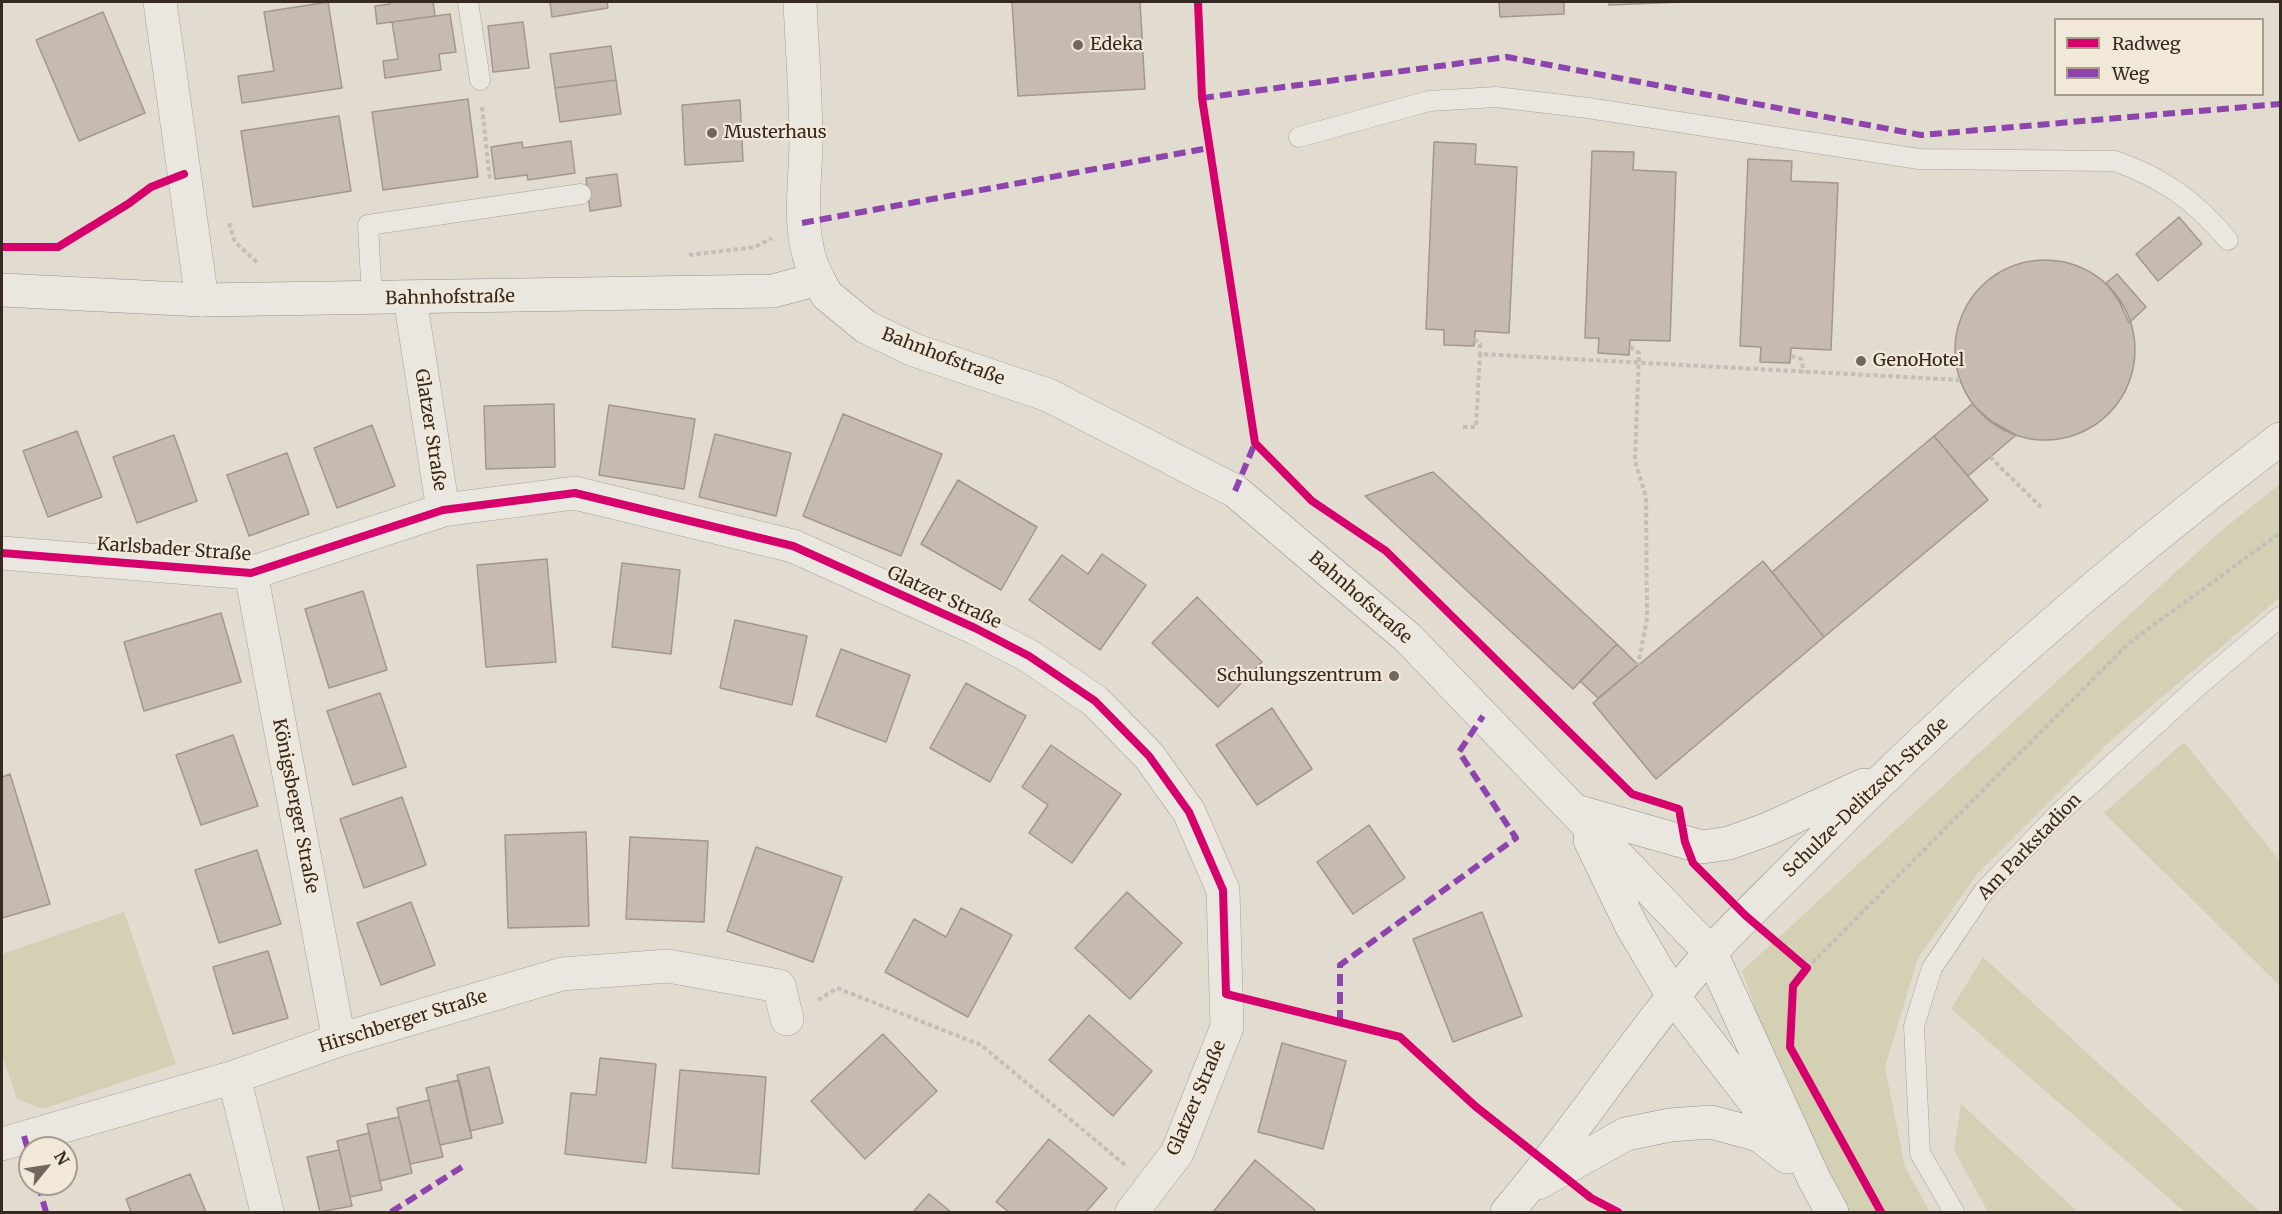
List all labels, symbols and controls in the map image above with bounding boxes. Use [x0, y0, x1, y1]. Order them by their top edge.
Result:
legend [2054, 18, 2264, 96]
text: Radweg [2112, 32, 2181, 55]
place label: Edeka [1090, 34, 1143, 56]
marker: Edeka [1071, 38, 1085, 52]
text: Weg [2112, 62, 2149, 85]
place label: Musterhaus [724, 122, 826, 144]
marker: Musterhaus [705, 126, 719, 140]
street label: Bahnhofstraße [385, 286, 515, 310]
street label: Bahnhofstraße [879, 324, 1007, 390]
place label: GenoHotel [1873, 350, 1964, 372]
marker: GenoHotel [1854, 354, 1868, 368]
street label: Glatzer Straße [410, 367, 450, 493]
street label: Karlsbader Straße [96, 534, 252, 566]
street label: Bahnhofstraße [1304, 547, 1416, 649]
street label: Glatzer Straße [884, 562, 1004, 634]
place label: Schulungszentrum [1216, 665, 1382, 687]
marker: Schulungszentrum [1387, 669, 1401, 683]
street label: Schulze-Delitzsch-Straße [1779, 714, 1953, 882]
street label: Königsberger Straße [267, 717, 323, 895]
street label: Am Parkstadion [1974, 789, 2086, 905]
street label: Hirschberger Straße [316, 986, 490, 1058]
street label: Glatzer Straße [1163, 1037, 1231, 1159]
north arrow [18, 1136, 78, 1196]
text: N [50, 1148, 74, 1168]

